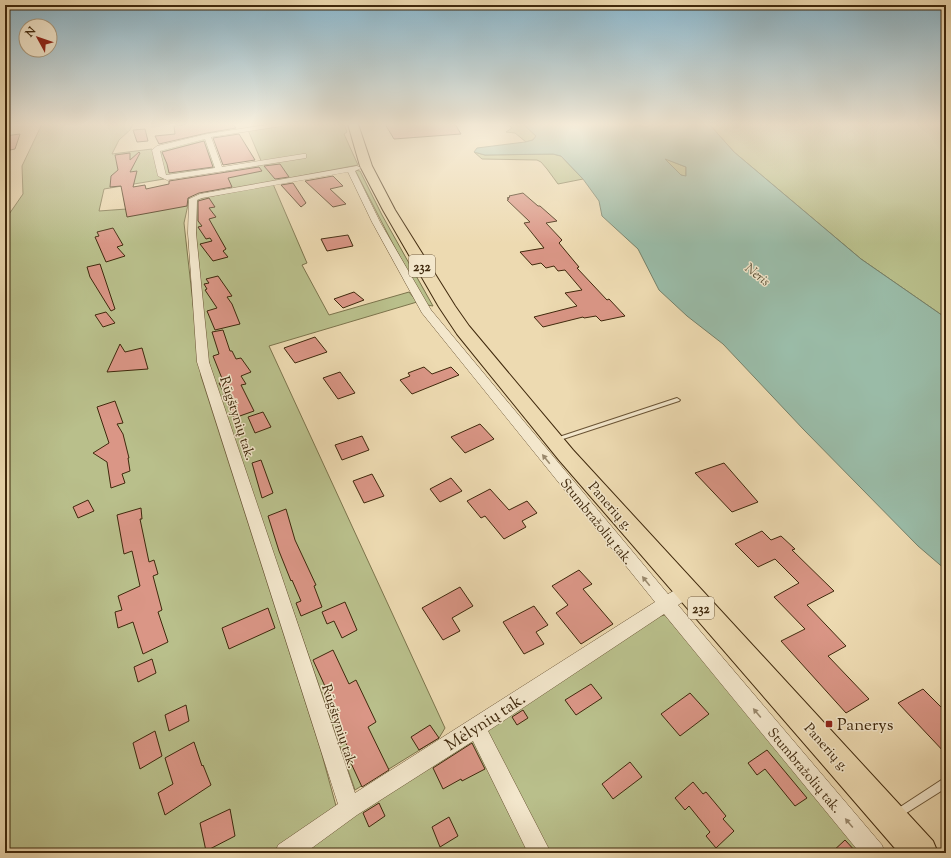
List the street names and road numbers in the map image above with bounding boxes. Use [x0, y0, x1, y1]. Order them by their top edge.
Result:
road number: 232 [409, 255, 435, 277]
street label: Rūgštynių tak. [213, 374, 259, 463]
street label: Stumbražolių tak. [554, 475, 637, 570]
street label: Panerių g. [582, 478, 637, 536]
road number: 232 [688, 597, 714, 619]
street label: Rūgštynių tak. [315, 682, 361, 771]
street label: Mėlynių tak. [441, 688, 531, 758]
street label: Panerių g. [798, 720, 853, 777]
street label: Stumbražolių tak. [762, 724, 845, 818]

